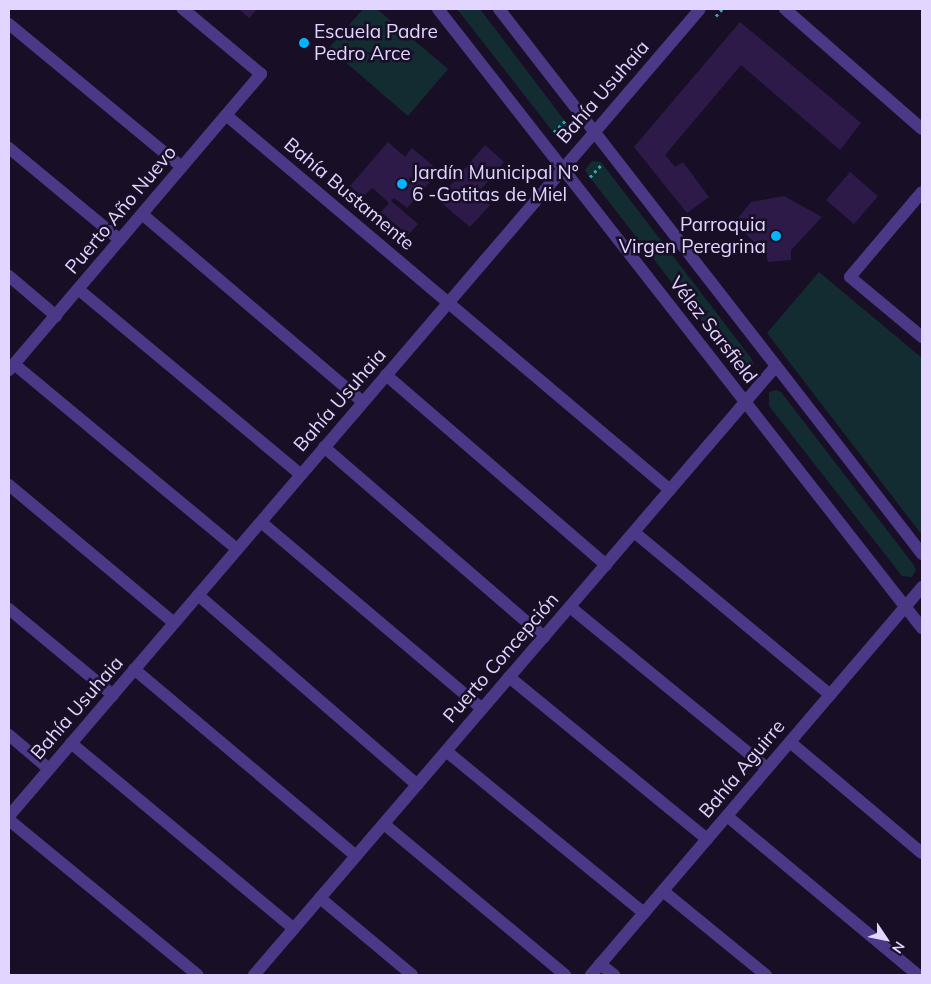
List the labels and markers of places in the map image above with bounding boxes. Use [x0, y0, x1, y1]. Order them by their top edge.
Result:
place label: Escuela Padre Pedro Arce [314, 21, 438, 65]
marker: Escuela Padre Pedro Arce [298, 37, 310, 49]
place label: Jardín Municipal N° 6 -Gotitas de Miel [412, 162, 579, 206]
marker: Jardín Municipal N° 6 -Gotitas de Miel [396, 178, 408, 190]
place label: Parroquia Virgen Peregrina [619, 214, 766, 258]
marker: Parroquia Virgen Peregrina [770, 230, 782, 242]

